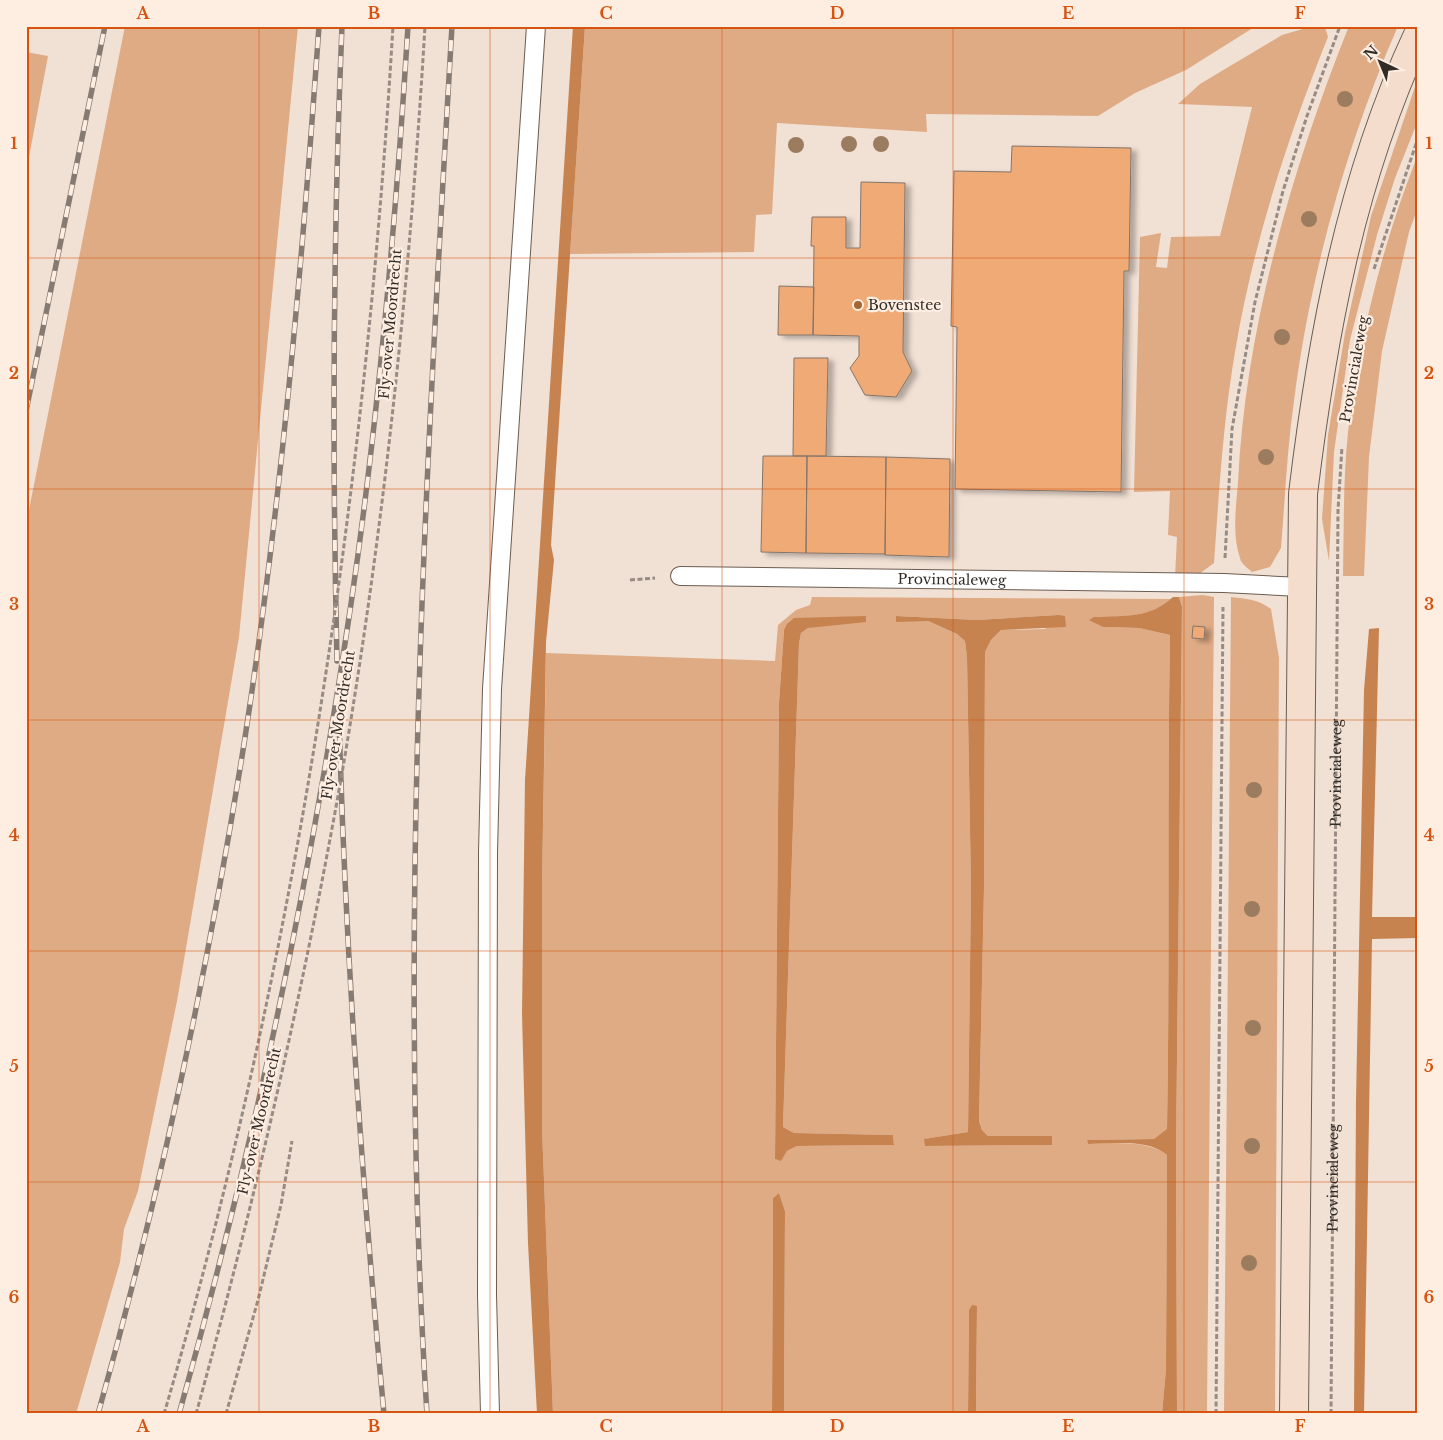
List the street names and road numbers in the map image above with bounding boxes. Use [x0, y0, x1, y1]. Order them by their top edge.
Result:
street label: Fly-over Moordrecht [374, 247, 406, 400]
street label: Provincialeweg [1336, 313, 1372, 424]
street label: Provincialeweg [898, 570, 1007, 589]
street label: Fly-over Moordrecht [317, 648, 359, 801]
street label: Provincialeweg [1327, 718, 1345, 827]
street label: Fly-over Moordrecht [233, 1045, 285, 1196]
street label: Provincialeweg [1323, 1123, 1342, 1232]

